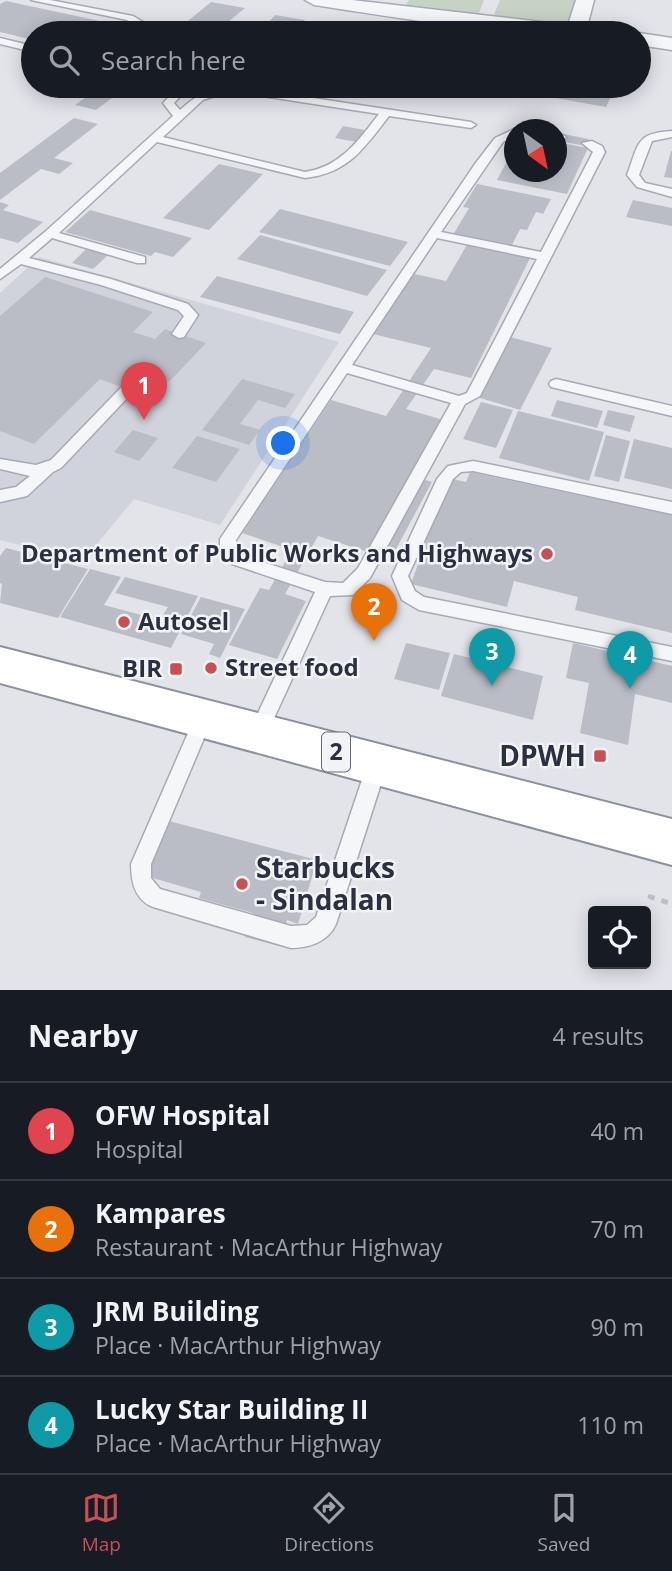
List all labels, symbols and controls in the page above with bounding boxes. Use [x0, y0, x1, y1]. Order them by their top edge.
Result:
search box [21, 21, 651, 98]
icon: search [45, 41, 83, 79]
text: Search here [101, 42, 246, 78]
north arrow [504, 119, 567, 182]
pin: 1 [121, 362, 167, 420]
your location [266, 426, 300, 460]
place label: Department of Public Works and Highways [21, 536, 533, 569]
marker: Department of Public Works and Highways [539, 546, 555, 562]
pin: 2 [351, 583, 397, 641]
place label: Autosel [138, 604, 229, 637]
marker: Autosel [116, 614, 132, 630]
pin: 3 [469, 628, 515, 686]
pin: 4 [607, 631, 653, 689]
place label: Street food [225, 650, 359, 683]
place label: BIR [122, 651, 162, 684]
marker: Street food [203, 660, 219, 676]
marker: BIR [168, 661, 184, 677]
road number: 2 [322, 732, 350, 772]
place label: DPWH [499, 736, 586, 774]
marker: DPWH [592, 748, 608, 764]
place label: Starbucks - Sindalan [256, 848, 395, 918]
marker: Starbucks - Sindalan [234, 876, 250, 892]
map controls [588, 906, 651, 969]
button: locate [588, 906, 651, 969]
text: Nearby [28, 1015, 138, 1056]
text: 4 results [553, 1020, 644, 1052]
text: OFW Hospital [95, 1097, 270, 1133]
text: 1 [44, 1115, 58, 1147]
text: 40 m [590, 1115, 644, 1147]
text: Hospital [95, 1133, 183, 1165]
text: Kampares [95, 1195, 226, 1231]
text: 2 [44, 1213, 58, 1245]
text: 70 m [590, 1213, 644, 1245]
text: Restaurant · MacArthur Highway [95, 1231, 442, 1263]
text: JRM Building [95, 1293, 259, 1329]
text: 3 [44, 1311, 58, 1343]
text: 90 m [590, 1311, 644, 1343]
text: Place · MacArthur Highway [95, 1329, 381, 1361]
text: Lucky Star Building II [95, 1391, 368, 1427]
text: 4 [44, 1409, 58, 1441]
text: 110 m [577, 1409, 644, 1441]
text: Place · MacArthur Highway [95, 1427, 381, 1459]
tab: Map [82, 1489, 121, 1557]
tab: Directions [284, 1489, 374, 1557]
tab: Saved [538, 1489, 590, 1557]

